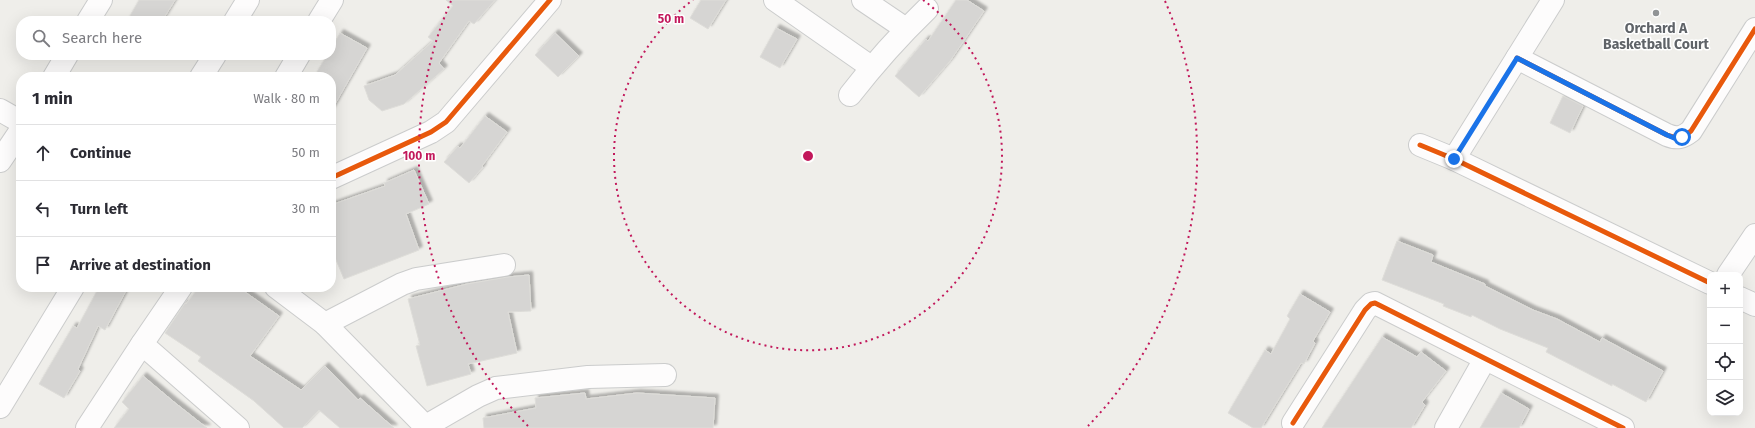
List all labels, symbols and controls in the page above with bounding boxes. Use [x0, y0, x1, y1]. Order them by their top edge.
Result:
marker: Orchard A Basketball Court [1651, 8, 1661, 18]
text: 50 m [658, 12, 684, 26]
search box [16, 16, 336, 60]
place label: Orchard A Basketball Court [1603, 20, 1710, 53]
icon: search [30, 27, 52, 49]
text: Search here [62, 29, 142, 47]
text: 1 min [32, 88, 73, 109]
text: Walk · 80 m [253, 91, 320, 106]
route start [1673, 128, 1691, 146]
icon: ahead [32, 142, 54, 164]
text: Continue [70, 144, 131, 162]
text: 50 m [292, 145, 320, 160]
text: 100 m [403, 149, 435, 163]
centre of rings [801, 149, 815, 163]
route end [1445, 150, 1463, 168]
icon: left [32, 198, 54, 220]
text: Turn left [70, 200, 128, 218]
text: 30 m [292, 201, 320, 216]
icon: arrive [32, 254, 54, 276]
text: Arrive at destination [70, 256, 211, 274]
map controls [1707, 272, 1743, 416]
button: + [1707, 272, 1743, 308]
button: − [1707, 308, 1743, 344]
button: locate [1707, 344, 1743, 380]
button: layers [1707, 380, 1743, 416]

